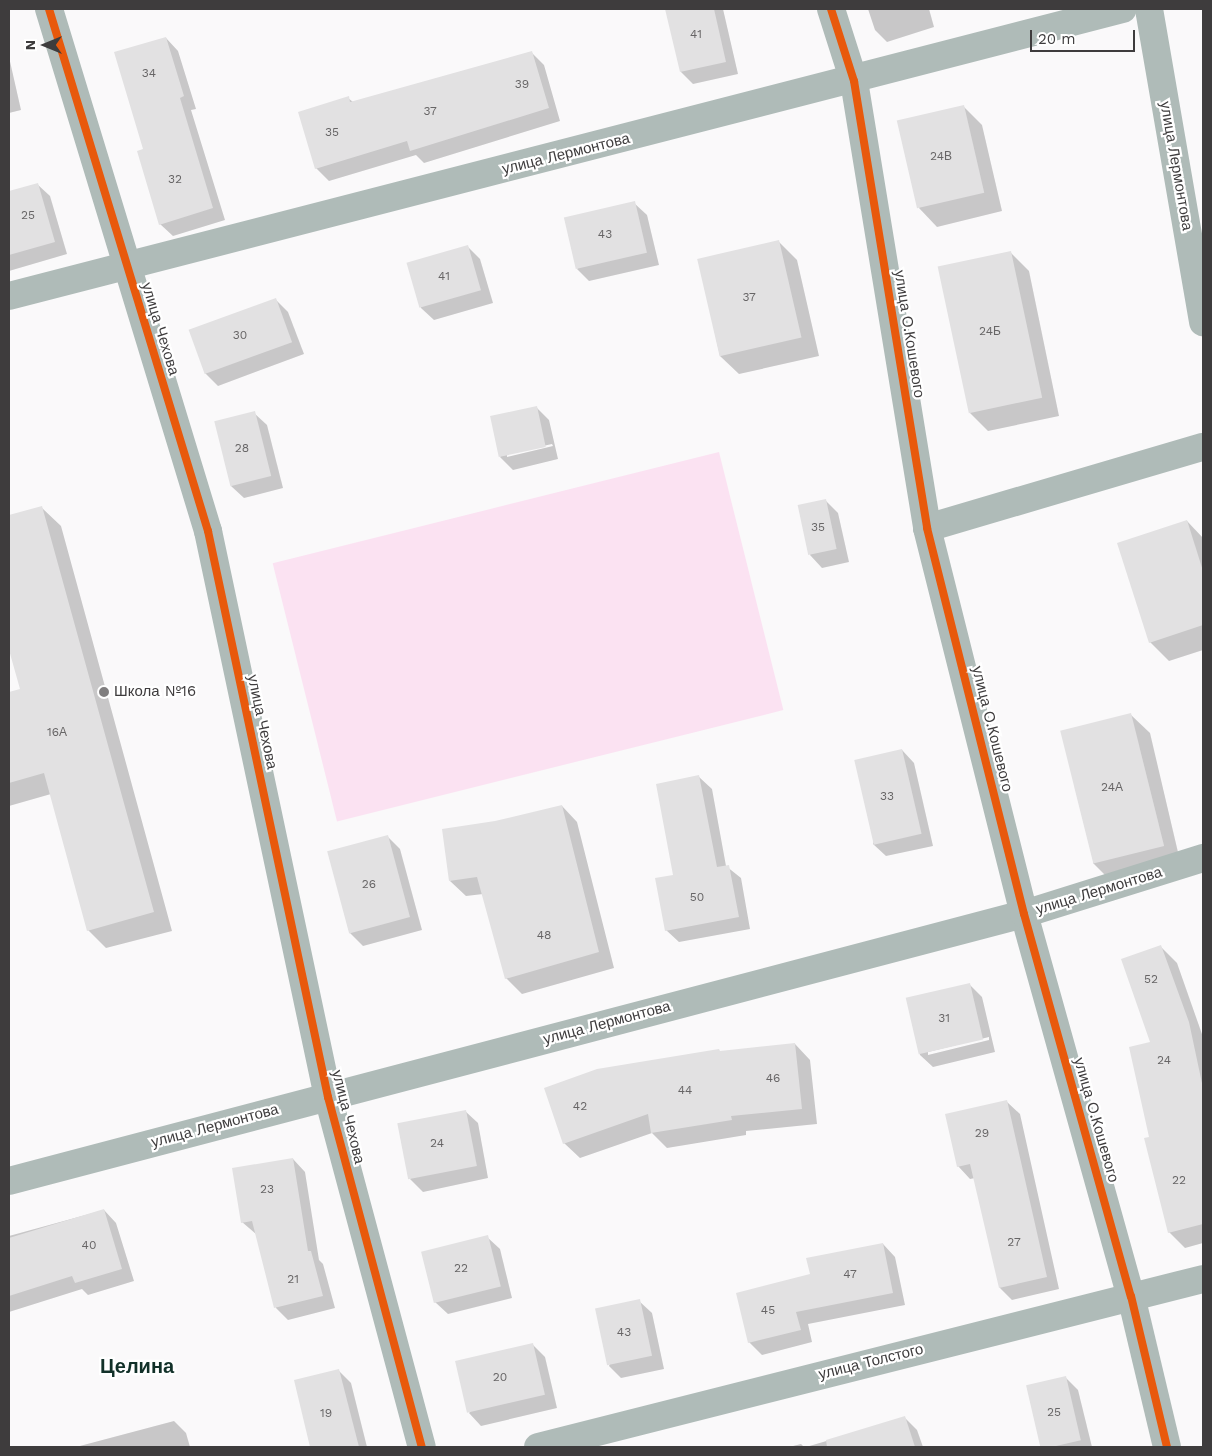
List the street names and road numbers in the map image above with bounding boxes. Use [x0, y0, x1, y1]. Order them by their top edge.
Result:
street label: улица Лермонтова [1156, 100, 1196, 232]
street label: улица Лермонтова [500, 129, 632, 179]
street label: улица О.Кошевого [890, 269, 928, 399]
street label: улица Чехова [137, 280, 183, 378]
street label: улица О.Кошевого [968, 664, 1016, 794]
street label: улица Чехова [243, 673, 281, 771]
street label: улица Лермонтова [1034, 863, 1164, 919]
street label: улица Лермонтова [541, 997, 673, 1049]
street label: улица О.Кошевого [1070, 1055, 1122, 1185]
street label: улица Чехова [328, 1068, 368, 1166]
street label: улица Лермонтова [149, 1100, 281, 1152]
street label: улица Толстого [817, 1340, 925, 1384]

